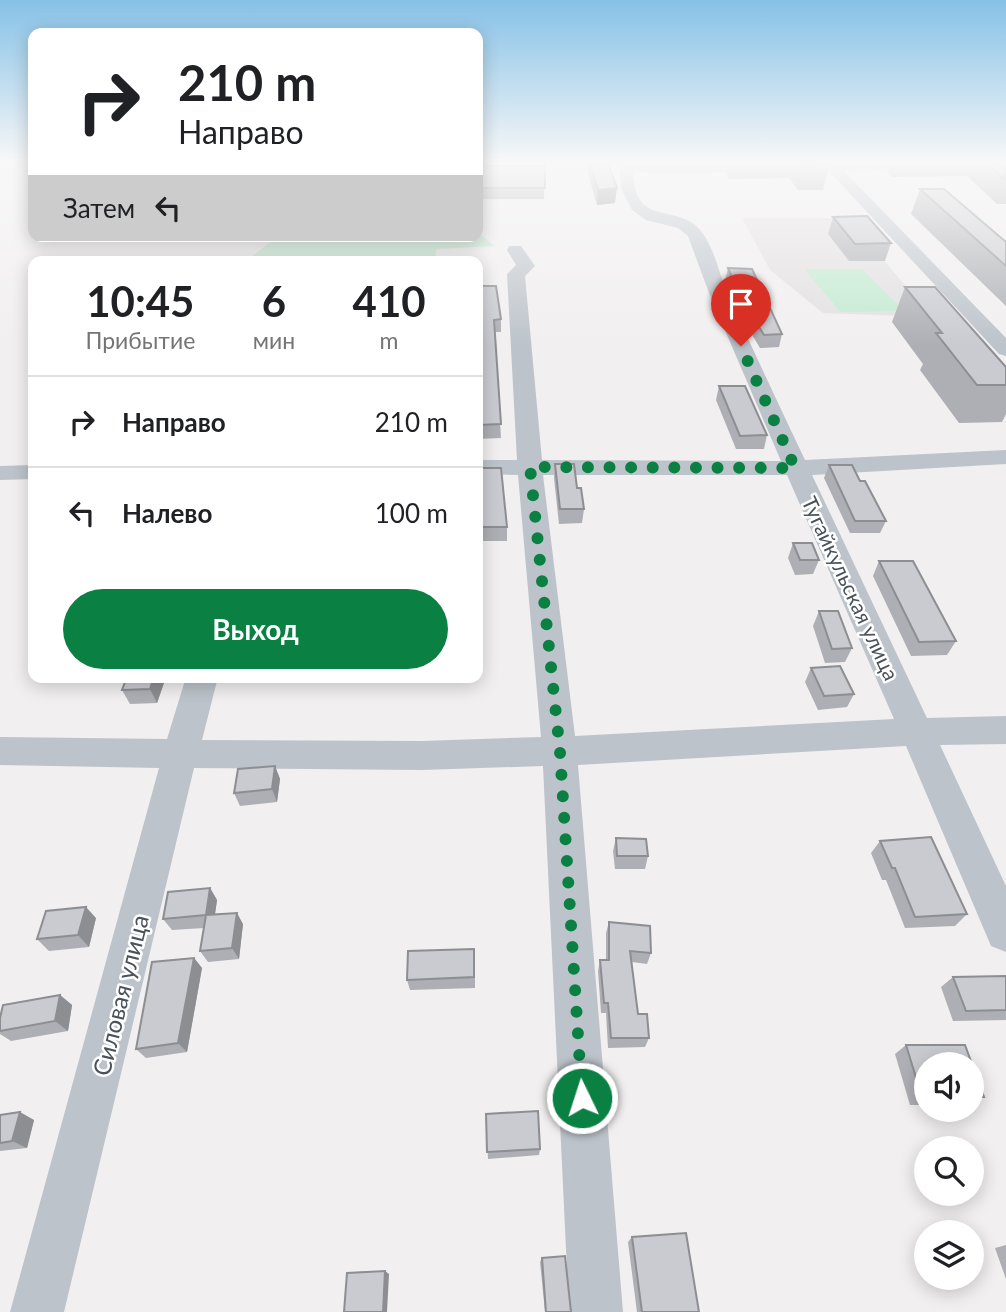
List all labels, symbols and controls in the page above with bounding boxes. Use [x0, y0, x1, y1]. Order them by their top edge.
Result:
text: 210 m [178, 53, 316, 111]
icon: right [63, 56, 154, 147]
text: Направо [178, 112, 304, 151]
icon: left [149, 189, 187, 227]
text: Затем [63, 192, 135, 224]
pin [711, 274, 771, 346]
text: 10:45 [86, 276, 194, 326]
text: 6 [262, 276, 286, 326]
text: 410 [353, 276, 426, 326]
icon: arrive [722, 285, 760, 323]
text: Прибытие [85, 326, 195, 354]
text: мин [253, 326, 295, 354]
text: m [380, 326, 399, 354]
icon: right [63, 403, 101, 441]
text: Направо [122, 406, 226, 438]
text: 210 m [375, 406, 448, 438]
street label: Тугайкульская улица [797, 492, 905, 684]
icon: left [63, 494, 101, 532]
text: Налево [122, 497, 212, 529]
text: 100 m [375, 497, 448, 529]
button: Выход [63, 589, 448, 669]
street label: Силовая улица [86, 912, 154, 1078]
map controls [914, 1052, 984, 1290]
button: sound [914, 1052, 984, 1122]
position arrow [545, 1061, 619, 1135]
button: search [914, 1136, 984, 1206]
button: layers [914, 1220, 984, 1290]

